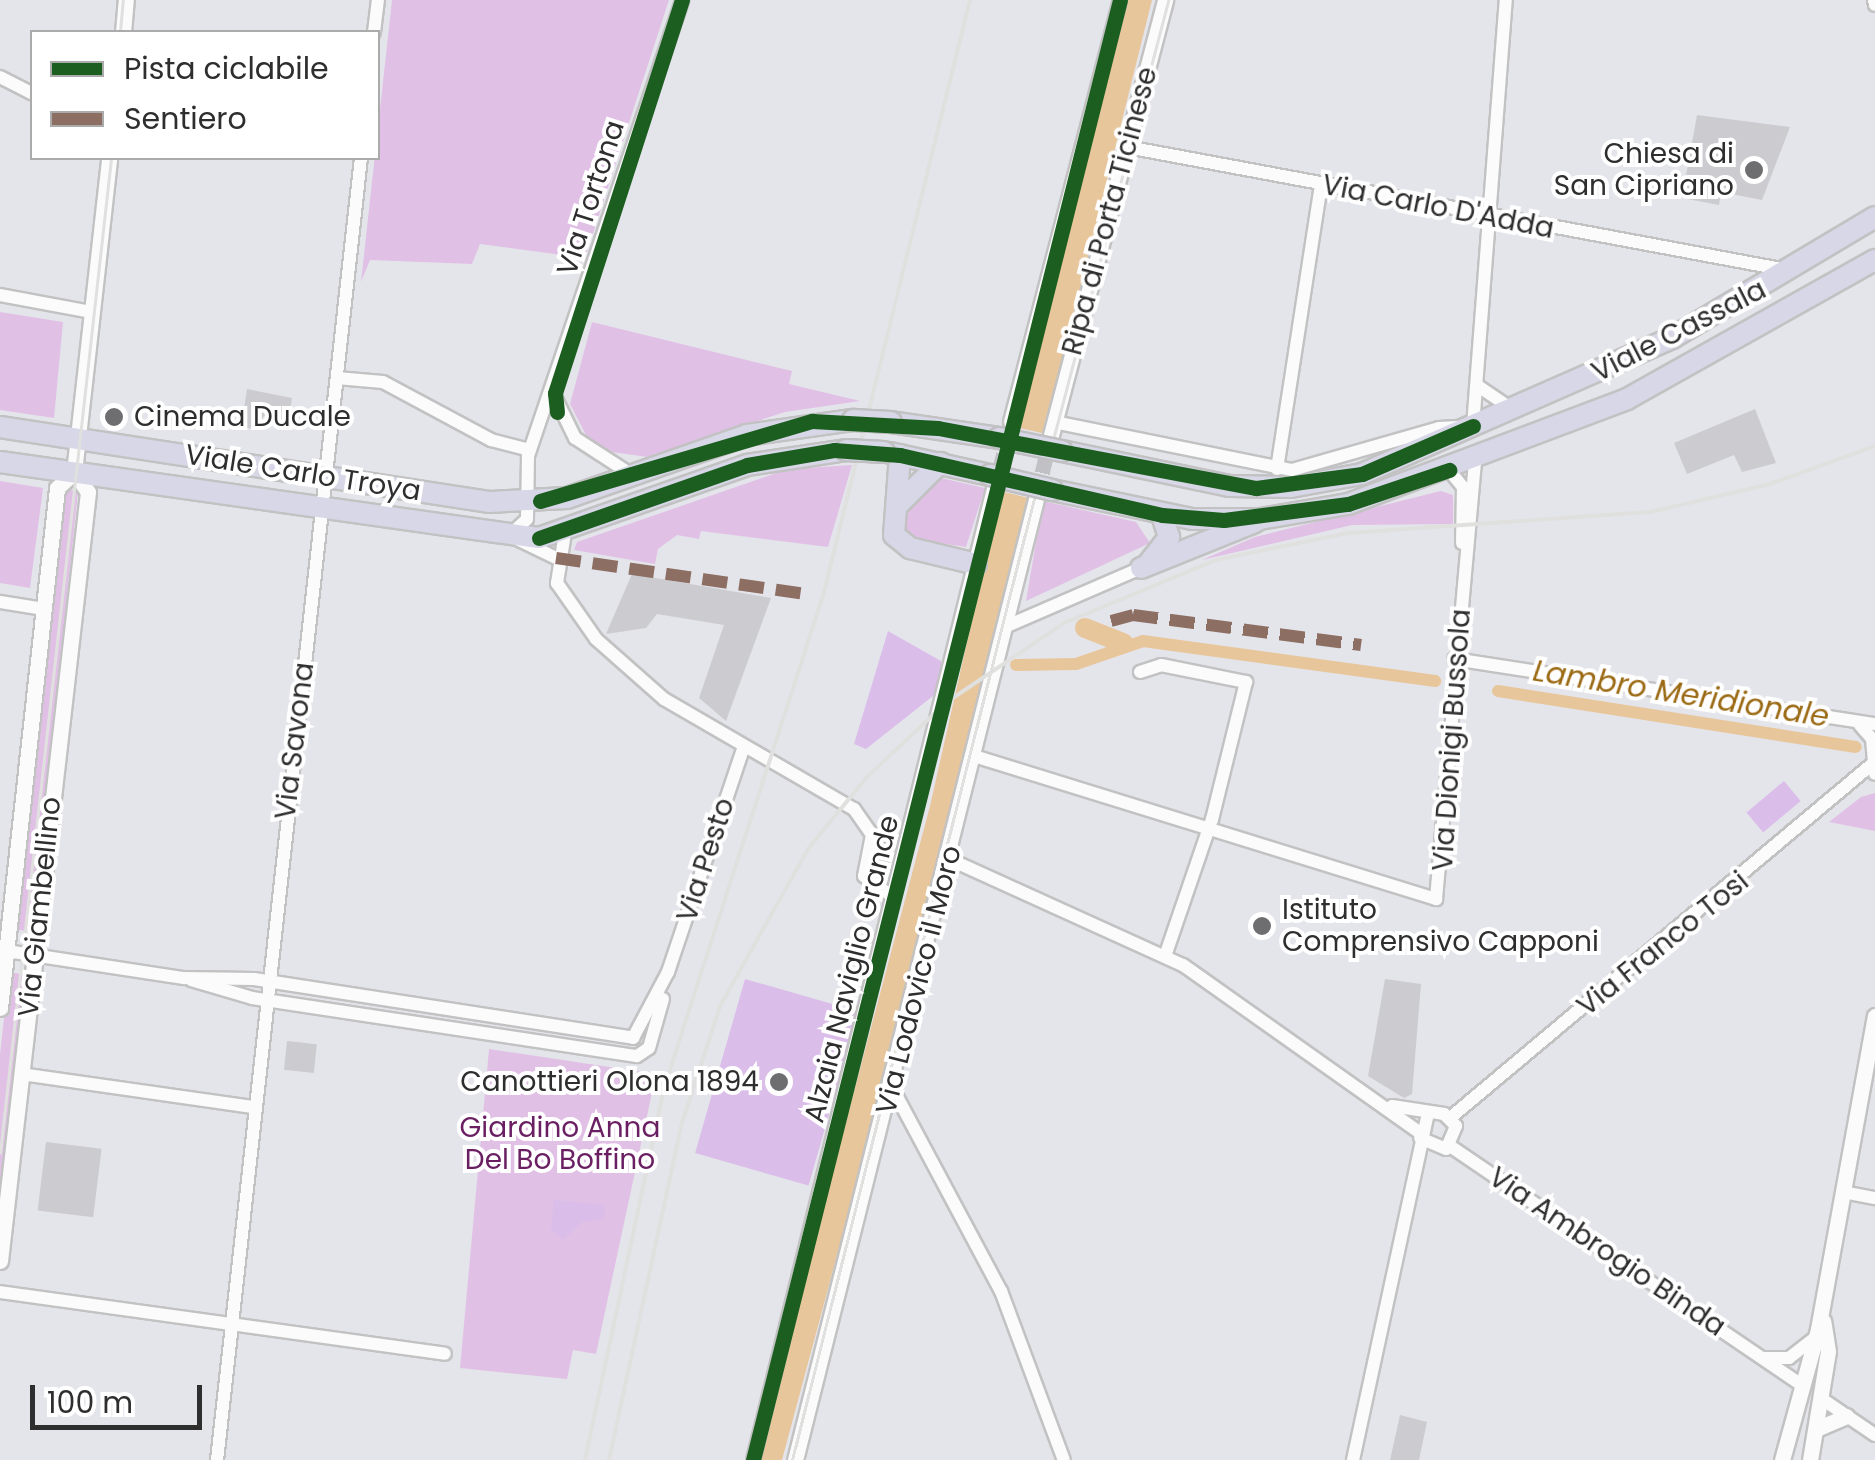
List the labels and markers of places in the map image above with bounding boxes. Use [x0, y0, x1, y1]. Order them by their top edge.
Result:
place label: Chiesa di San Cipriano [1554, 137, 1734, 203]
marker: Chiesa di San Cipriano [1743, 159, 1765, 181]
place label: Cinema Ducale [134, 400, 351, 434]
marker: Cinema Ducale [103, 406, 125, 428]
place label: Istituto Comprensivo Capponi [1282, 893, 1599, 959]
marker: Istituto Comprensivo Capponi [1251, 915, 1273, 937]
place label: Canottieri Olona 1894 [460, 1065, 759, 1099]
marker: Canottieri Olona 1894 [768, 1071, 790, 1093]

